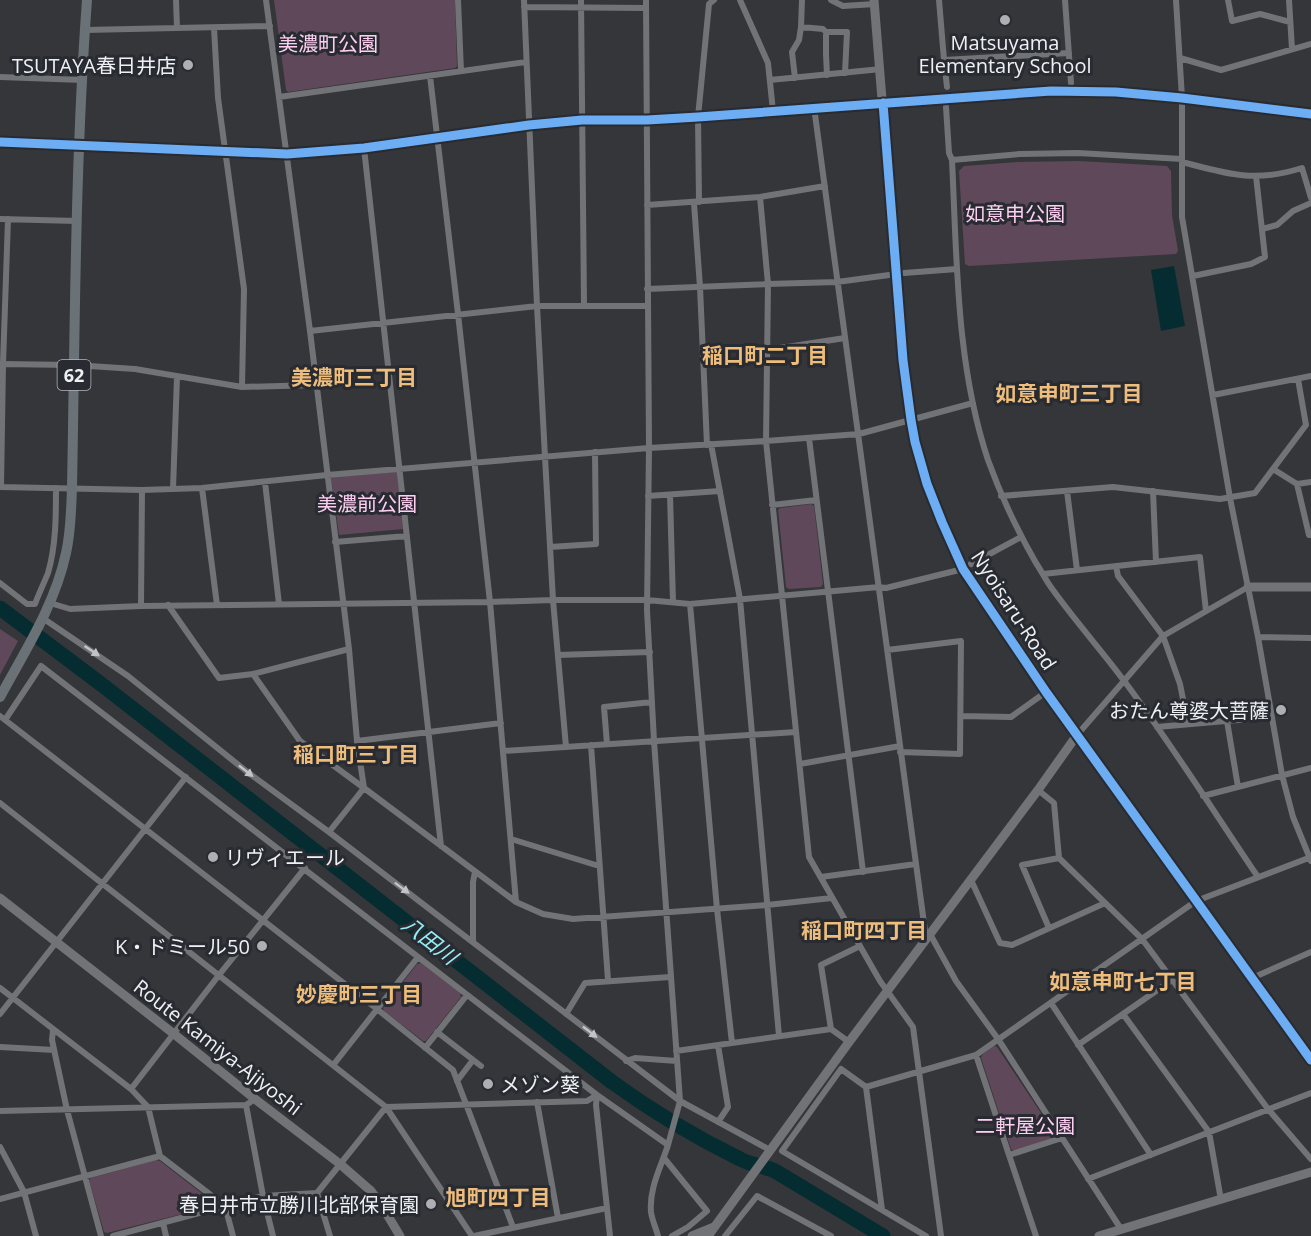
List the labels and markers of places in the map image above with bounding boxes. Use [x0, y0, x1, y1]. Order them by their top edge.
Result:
marker: Matsuyama Elementary School [998, 13, 1012, 27]
place label: Matsuyama Elementary School [919, 29, 1091, 79]
place label: TSUTAYA春日井店 [12, 52, 176, 79]
marker: TSUTAYA春日井店 [181, 58, 195, 72]
place label: おたん尊婆大菩薩 [1109, 697, 1269, 724]
marker: おたん尊婆大菩薩 [1274, 703, 1288, 717]
place label: リヴィエール [225, 844, 345, 871]
marker: リヴィエール [206, 850, 220, 864]
place label: K・ドミール50 [115, 933, 250, 960]
marker: K・ドミール50 [255, 939, 269, 953]
place label: メゾン葵 [500, 1071, 580, 1098]
marker: メゾン葵 [481, 1077, 495, 1091]
place label: 春日井市立勝川北部保育園 [179, 1191, 419, 1218]
marker: 春日井市立勝川北部保育園 [424, 1197, 438, 1211]

